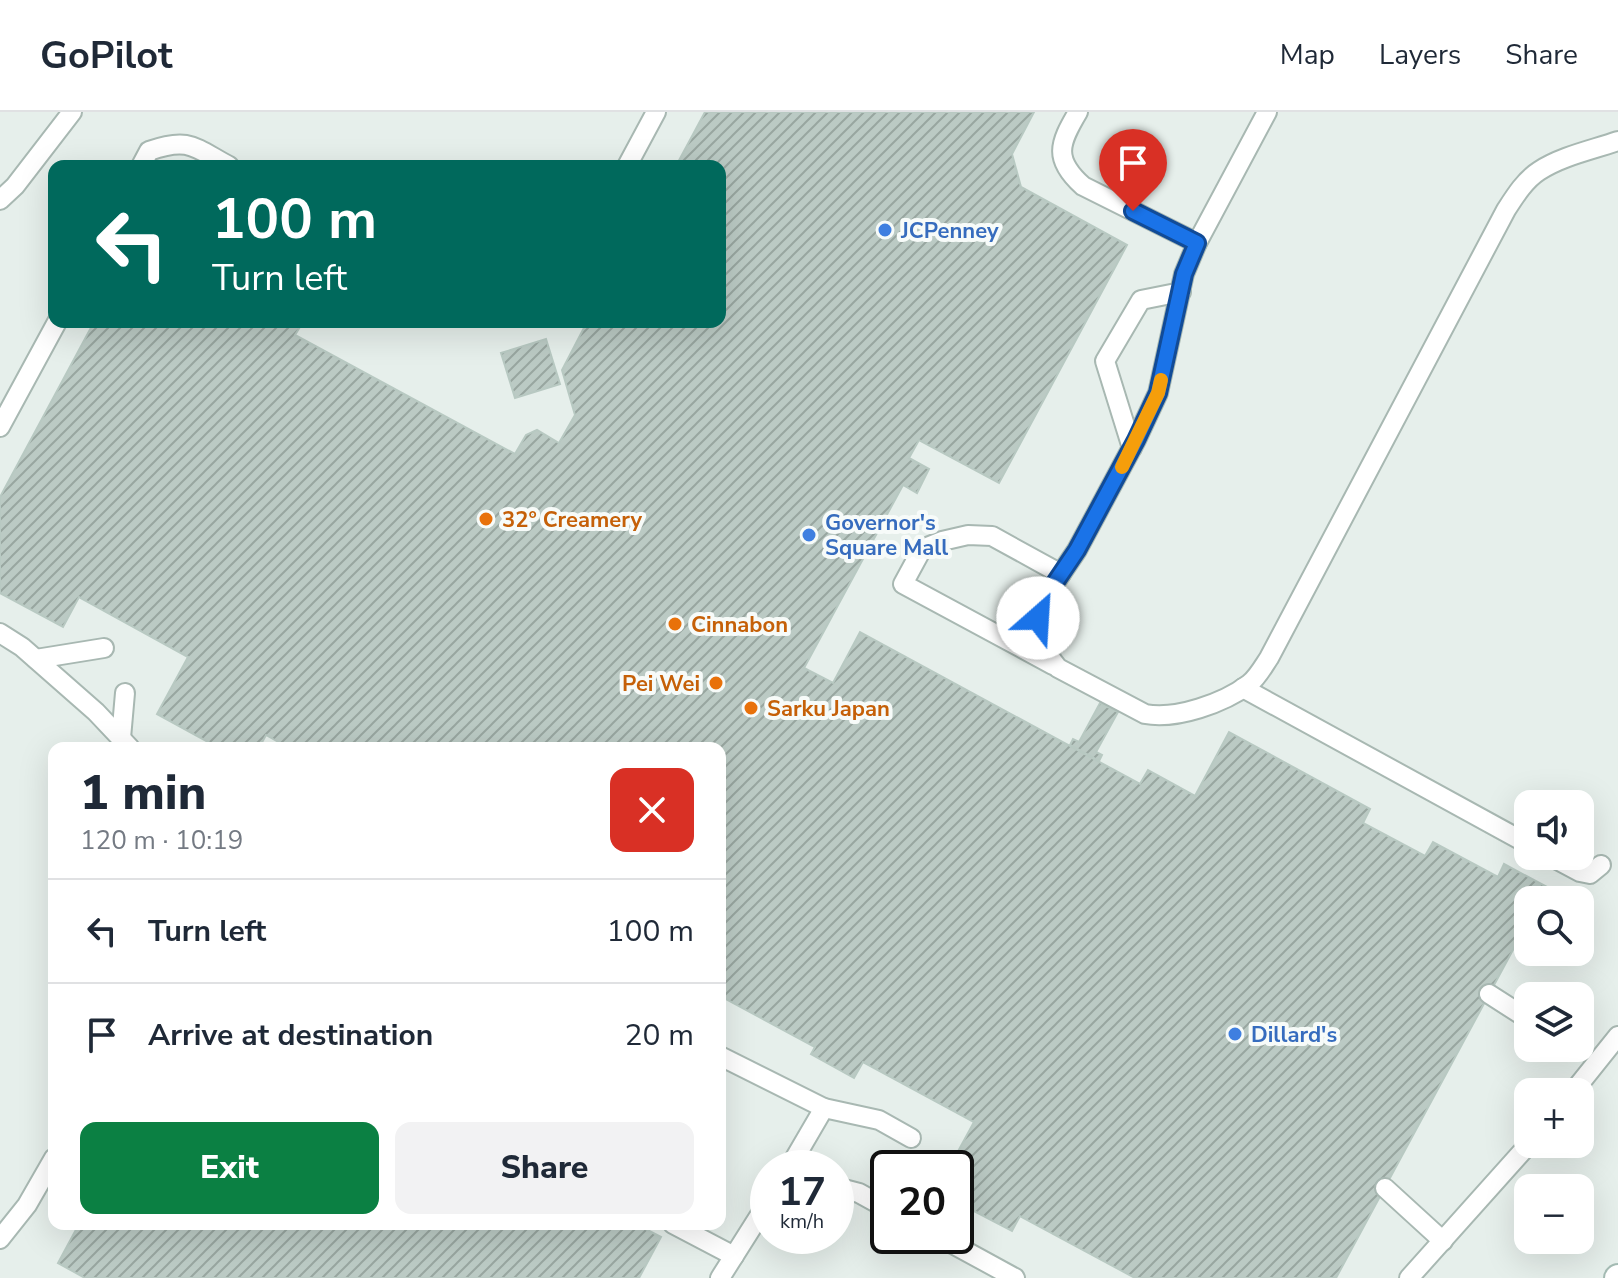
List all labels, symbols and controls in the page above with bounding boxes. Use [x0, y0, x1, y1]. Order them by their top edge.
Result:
text: GoPilot [40, 30, 173, 81]
text: Map [1280, 36, 1335, 74]
text: Layers [1379, 36, 1461, 74]
text: Share [1505, 36, 1578, 74]
pin [1099, 129, 1167, 211]
icon: arrive [1111, 141, 1155, 185]
text: 100 m [212, 181, 377, 258]
icon: left [80, 192, 184, 296]
place label: JCPenney [900, 216, 999, 246]
marker: JCPenney [876, 221, 894, 239]
text: Turn left [212, 254, 347, 303]
place label: 32° Creamery [502, 505, 643, 535]
place label: Governor's Square Mall [825, 508, 948, 563]
marker: 32° Creamery [477, 510, 495, 528]
marker: Governor's Square Mall [800, 526, 818, 544]
position arrow [996, 576, 1080, 660]
place label: Cinnabon [691, 610, 788, 640]
marker: Cinnabon [666, 615, 684, 633]
place label: Pei Wei [622, 669, 700, 699]
marker: Pei Wei [707, 674, 725, 692]
place label: Sarku Japan [767, 694, 890, 724]
marker: Sarku Japan [742, 699, 760, 717]
text: 1 min [80, 760, 206, 826]
button: close [610, 768, 694, 852]
map controls [1514, 790, 1594, 1254]
button: sound [1514, 790, 1594, 870]
text: 120 m · 10:19 [80, 823, 243, 858]
button: search [1514, 886, 1594, 966]
icon: left [80, 909, 124, 953]
text: Turn left [148, 911, 266, 952]
text: 100 m [607, 911, 694, 952]
button: layers [1514, 982, 1594, 1062]
icon: arrive [80, 1013, 124, 1057]
text: Arrive at destination [148, 1015, 433, 1056]
text: 20 m [625, 1015, 694, 1056]
place label: Dillard's [1251, 1020, 1337, 1050]
marker: Dillard's [1226, 1025, 1244, 1043]
button: + [1514, 1078, 1594, 1158]
button: Exit [80, 1122, 379, 1214]
button: Share [395, 1122, 694, 1214]
speed limit sign: 20 [870, 1150, 974, 1254]
text: 17 [778, 1165, 826, 1219]
button: − [1514, 1174, 1594, 1254]
text: km/h [780, 1208, 824, 1235]

